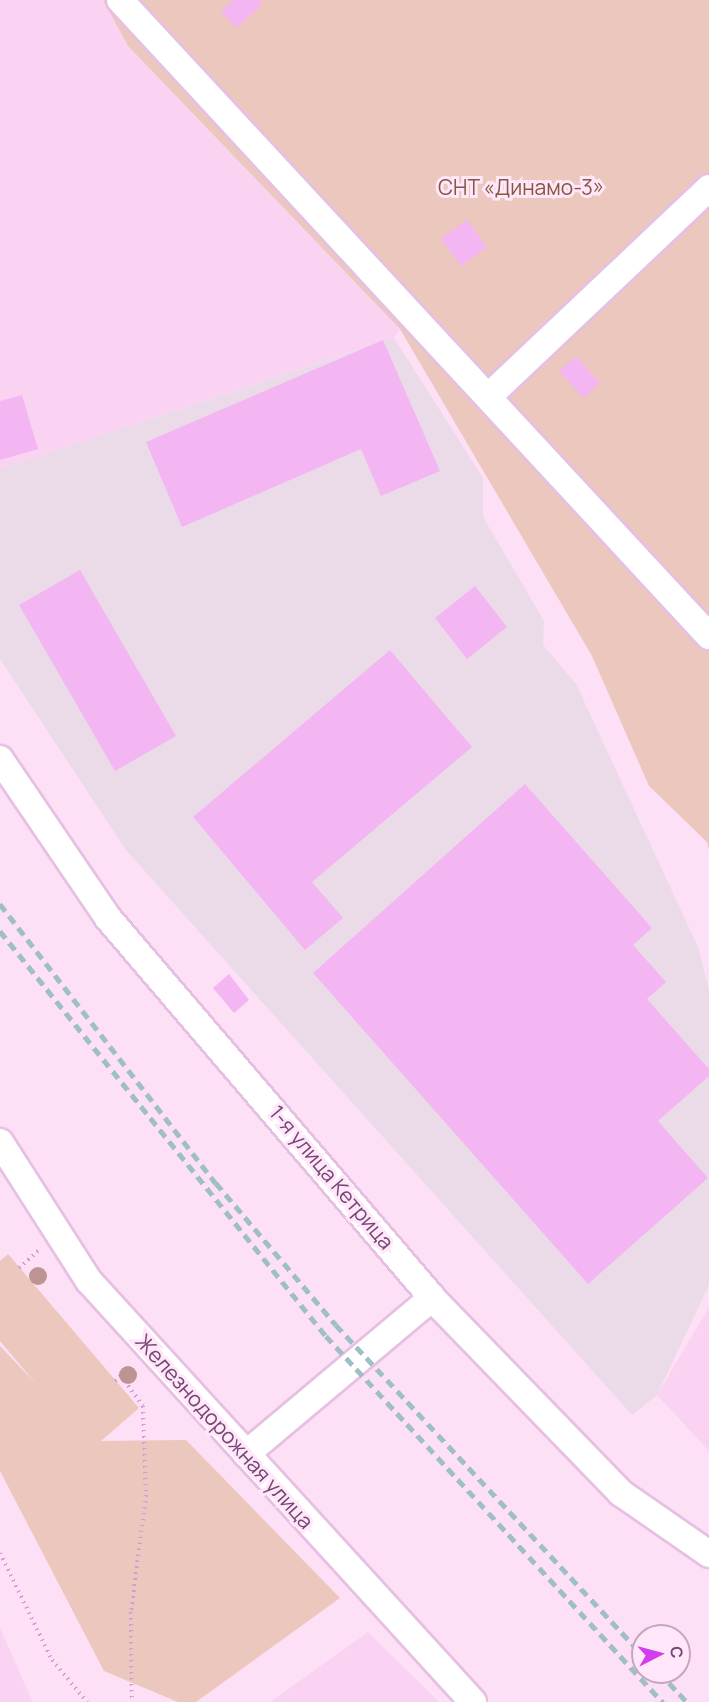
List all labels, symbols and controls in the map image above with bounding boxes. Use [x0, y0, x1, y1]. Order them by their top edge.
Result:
park label: СНТ «Динамо-3» [438, 174, 604, 200]
street label: 1-я улица Кетрица [265, 1100, 399, 1254]
street label: Железнодорожная улица [131, 1328, 319, 1534]
north arrow [631, 1624, 691, 1684]
text: С [665, 1645, 688, 1659]

